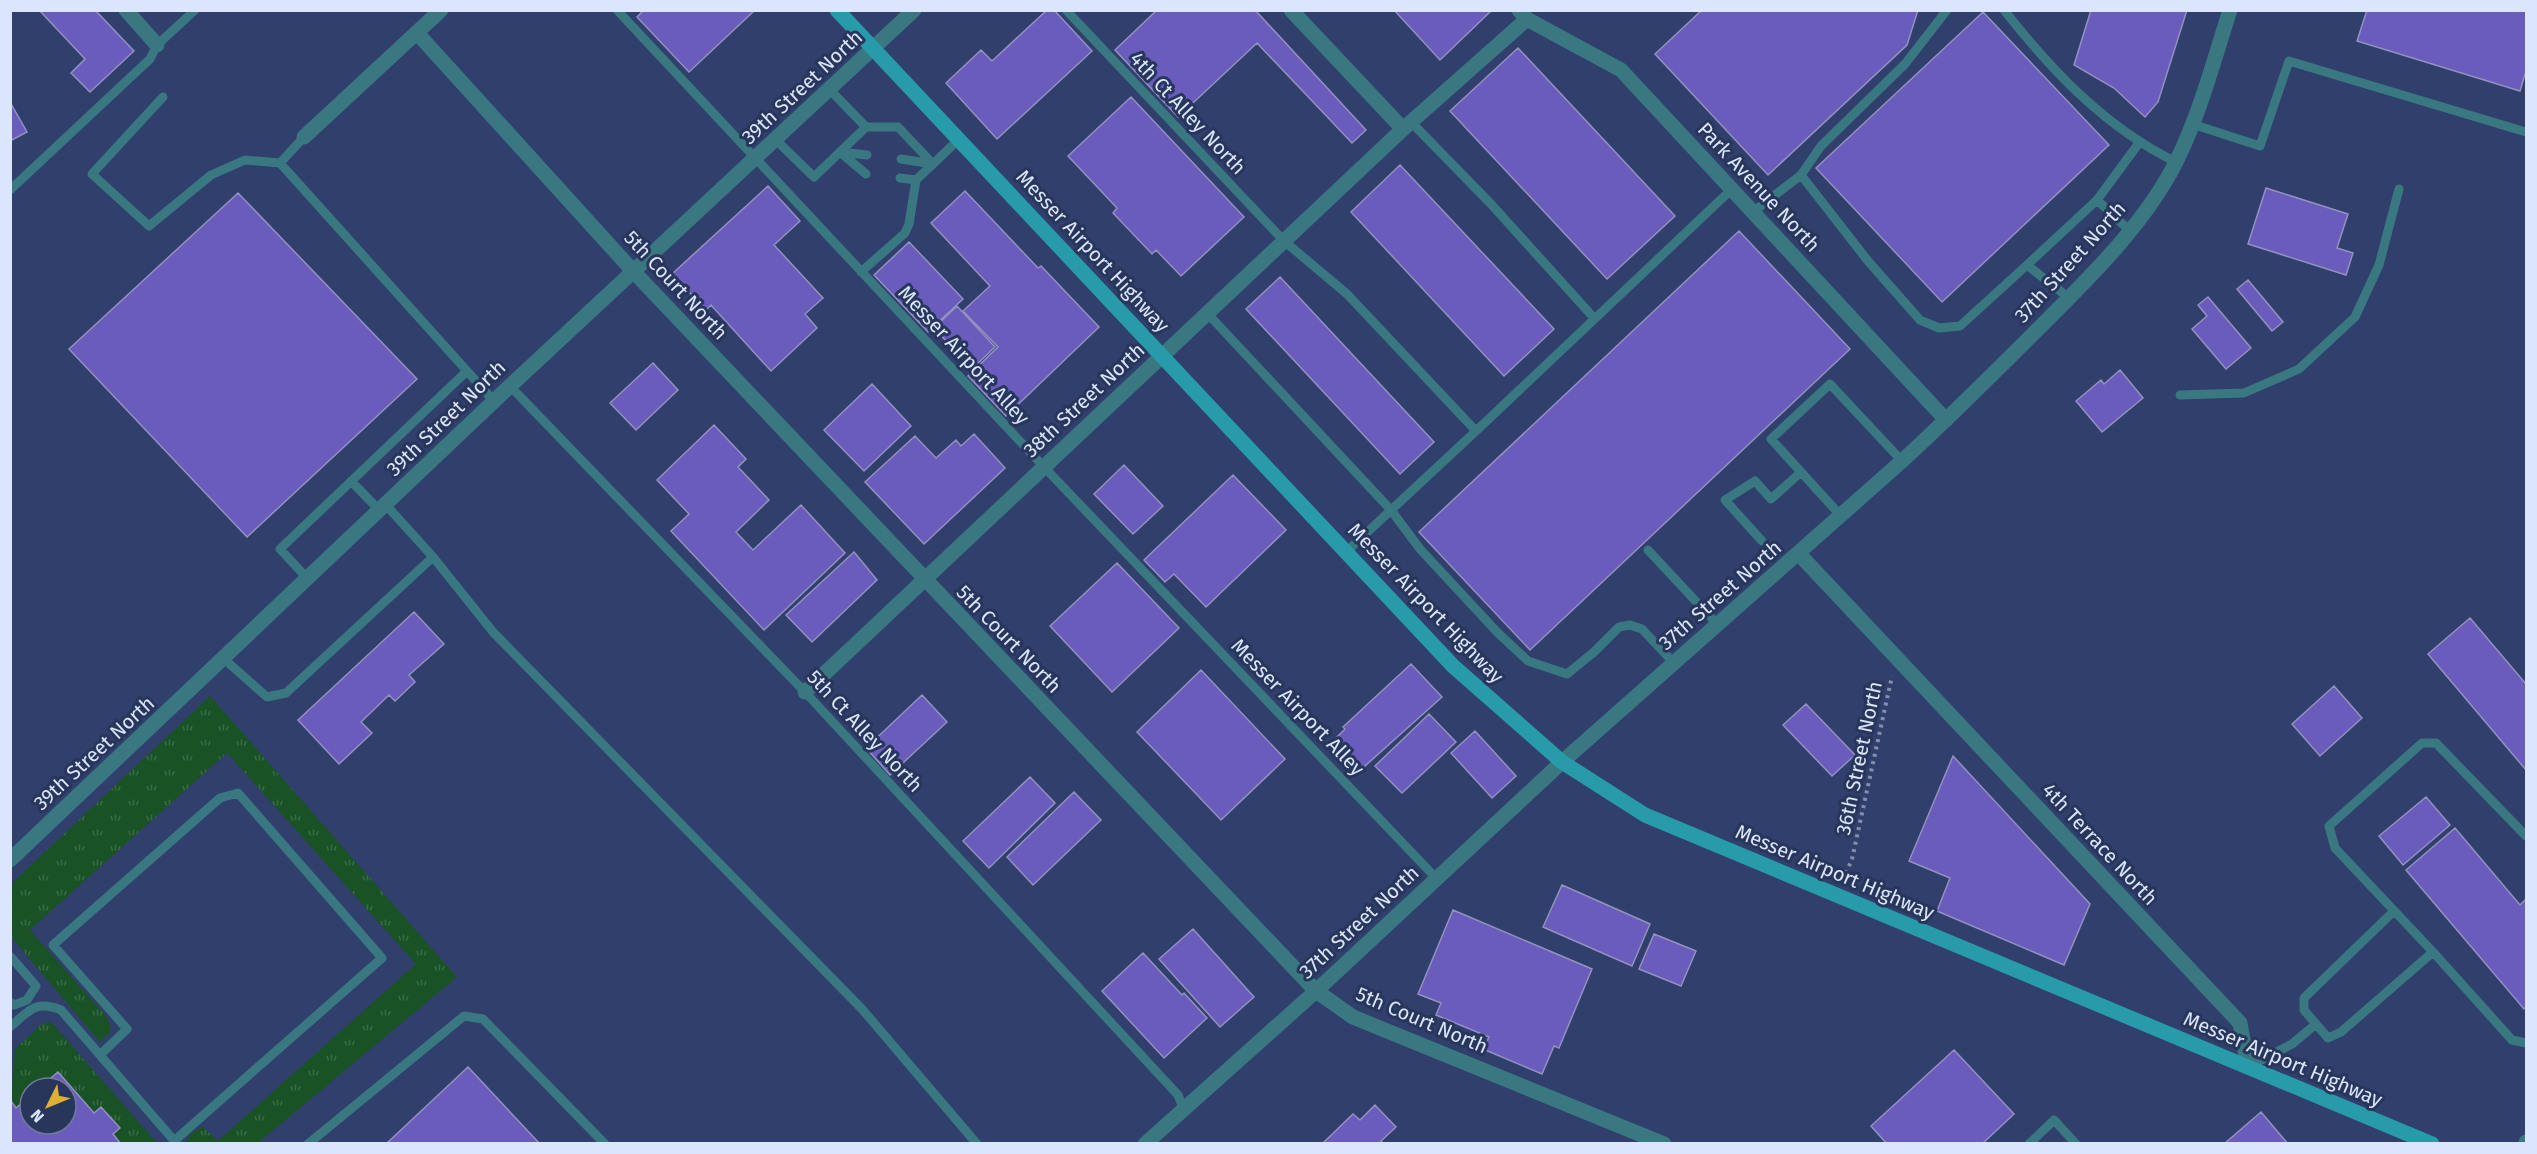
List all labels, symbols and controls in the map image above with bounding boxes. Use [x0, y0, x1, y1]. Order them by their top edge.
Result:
street label: 39th Street North [737, 25, 867, 149]
street label: 4th Ct Alley North [1125, 47, 1251, 179]
street label: Park Avenue North [1693, 117, 1825, 257]
street label: Messer Airport Highway [1011, 165, 1175, 337]
street label: 37th Street North [2009, 197, 2131, 327]
street label: 5th Court North [619, 225, 733, 345]
street label: Messer Airport Alley [893, 281, 1035, 430]
street label: 38th Street North [1018, 338, 1150, 462]
street label: 39th Street North [382, 355, 510, 481]
street label: Messer Airport Highway [1343, 518, 1509, 688]
street label: 37th Street North [1654, 535, 1786, 655]
street label: 5th Court North [952, 580, 1066, 698]
street label: Messer Airport Alley [1226, 633, 1370, 781]
street label: 5th Ct Alley North [802, 665, 928, 797]
street label: 36th Street North [1831, 679, 1887, 837]
street label: 39th Street North [29, 691, 159, 815]
street label: 4th Terrace North [2037, 778, 2163, 910]
street label: Messer Airport Highway [1732, 819, 1938, 925]
street label: 37th Street North [1294, 861, 1424, 983]
street label: 5th Court North [1353, 982, 1491, 1058]
street label: Messer Airport Highway [2180, 1006, 2386, 1112]
north arrow [18, 1076, 78, 1136]
text: N [27, 1106, 48, 1126]

